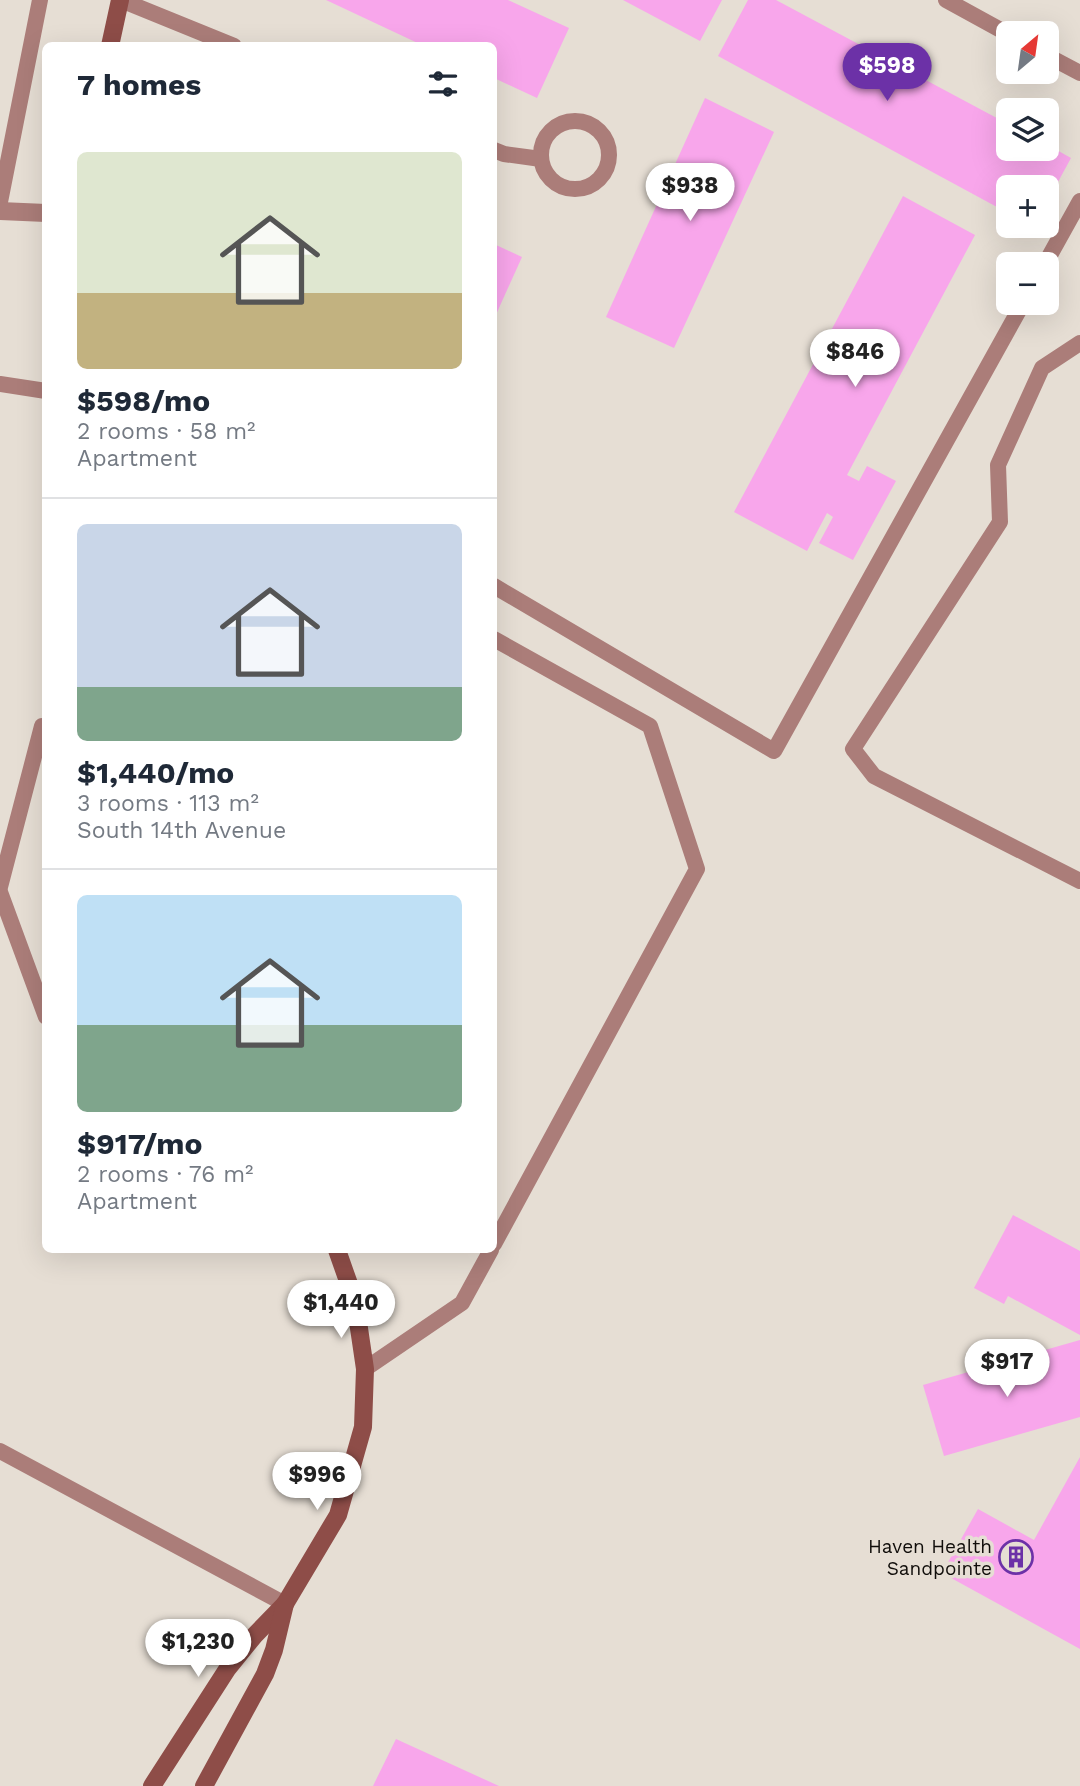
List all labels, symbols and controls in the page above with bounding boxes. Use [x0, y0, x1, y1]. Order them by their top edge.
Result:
north arrow [996, 21, 1059, 84]
map controls [996, 21, 1059, 315]
pin: $598 [846, 43, 928, 103]
text: $598 [859, 52, 915, 79]
icon: filters [424, 65, 462, 103]
text: 7 homes [77, 67, 201, 102]
button: layers [996, 98, 1059, 161]
pin: $938 [649, 164, 731, 223]
text: $938 [662, 172, 718, 199]
button: + [996, 175, 1059, 238]
icon: home [207, 197, 333, 323]
button: − [996, 252, 1059, 315]
pin: $846 [814, 330, 896, 389]
text: $846 [826, 338, 884, 365]
text: $598/mo [77, 383, 210, 418]
text: 2 rooms · 58 m² [77, 418, 256, 445]
text: Apartment [77, 445, 197, 472]
icon: home [207, 569, 333, 695]
text: $1,440/mo [77, 755, 234, 790]
text: 3 rooms · 113 m² [77, 790, 259, 817]
text: South 14th Avenue [77, 817, 286, 844]
icon: home [207, 940, 333, 1066]
text: $917/mo [77, 1126, 202, 1161]
text: 2 rooms · 76 m² [77, 1161, 253, 1188]
text: Apartment [77, 1188, 197, 1215]
pin: $1,440 [284, 1280, 398, 1340]
text: $1,440 [303, 1289, 379, 1316]
pin: $917 [966, 1340, 1048, 1399]
text: $917 [981, 1348, 1033, 1375]
pin: $996 [276, 1452, 358, 1512]
text: $996 [288, 1461, 346, 1488]
place label: Haven Health Sandpointe [868, 1535, 992, 1580]
building icon: Haven Health Sandpointe [997, 1538, 1035, 1576]
pin: $1,230 [141, 1620, 255, 1679]
text: $1,230 [161, 1628, 235, 1655]

